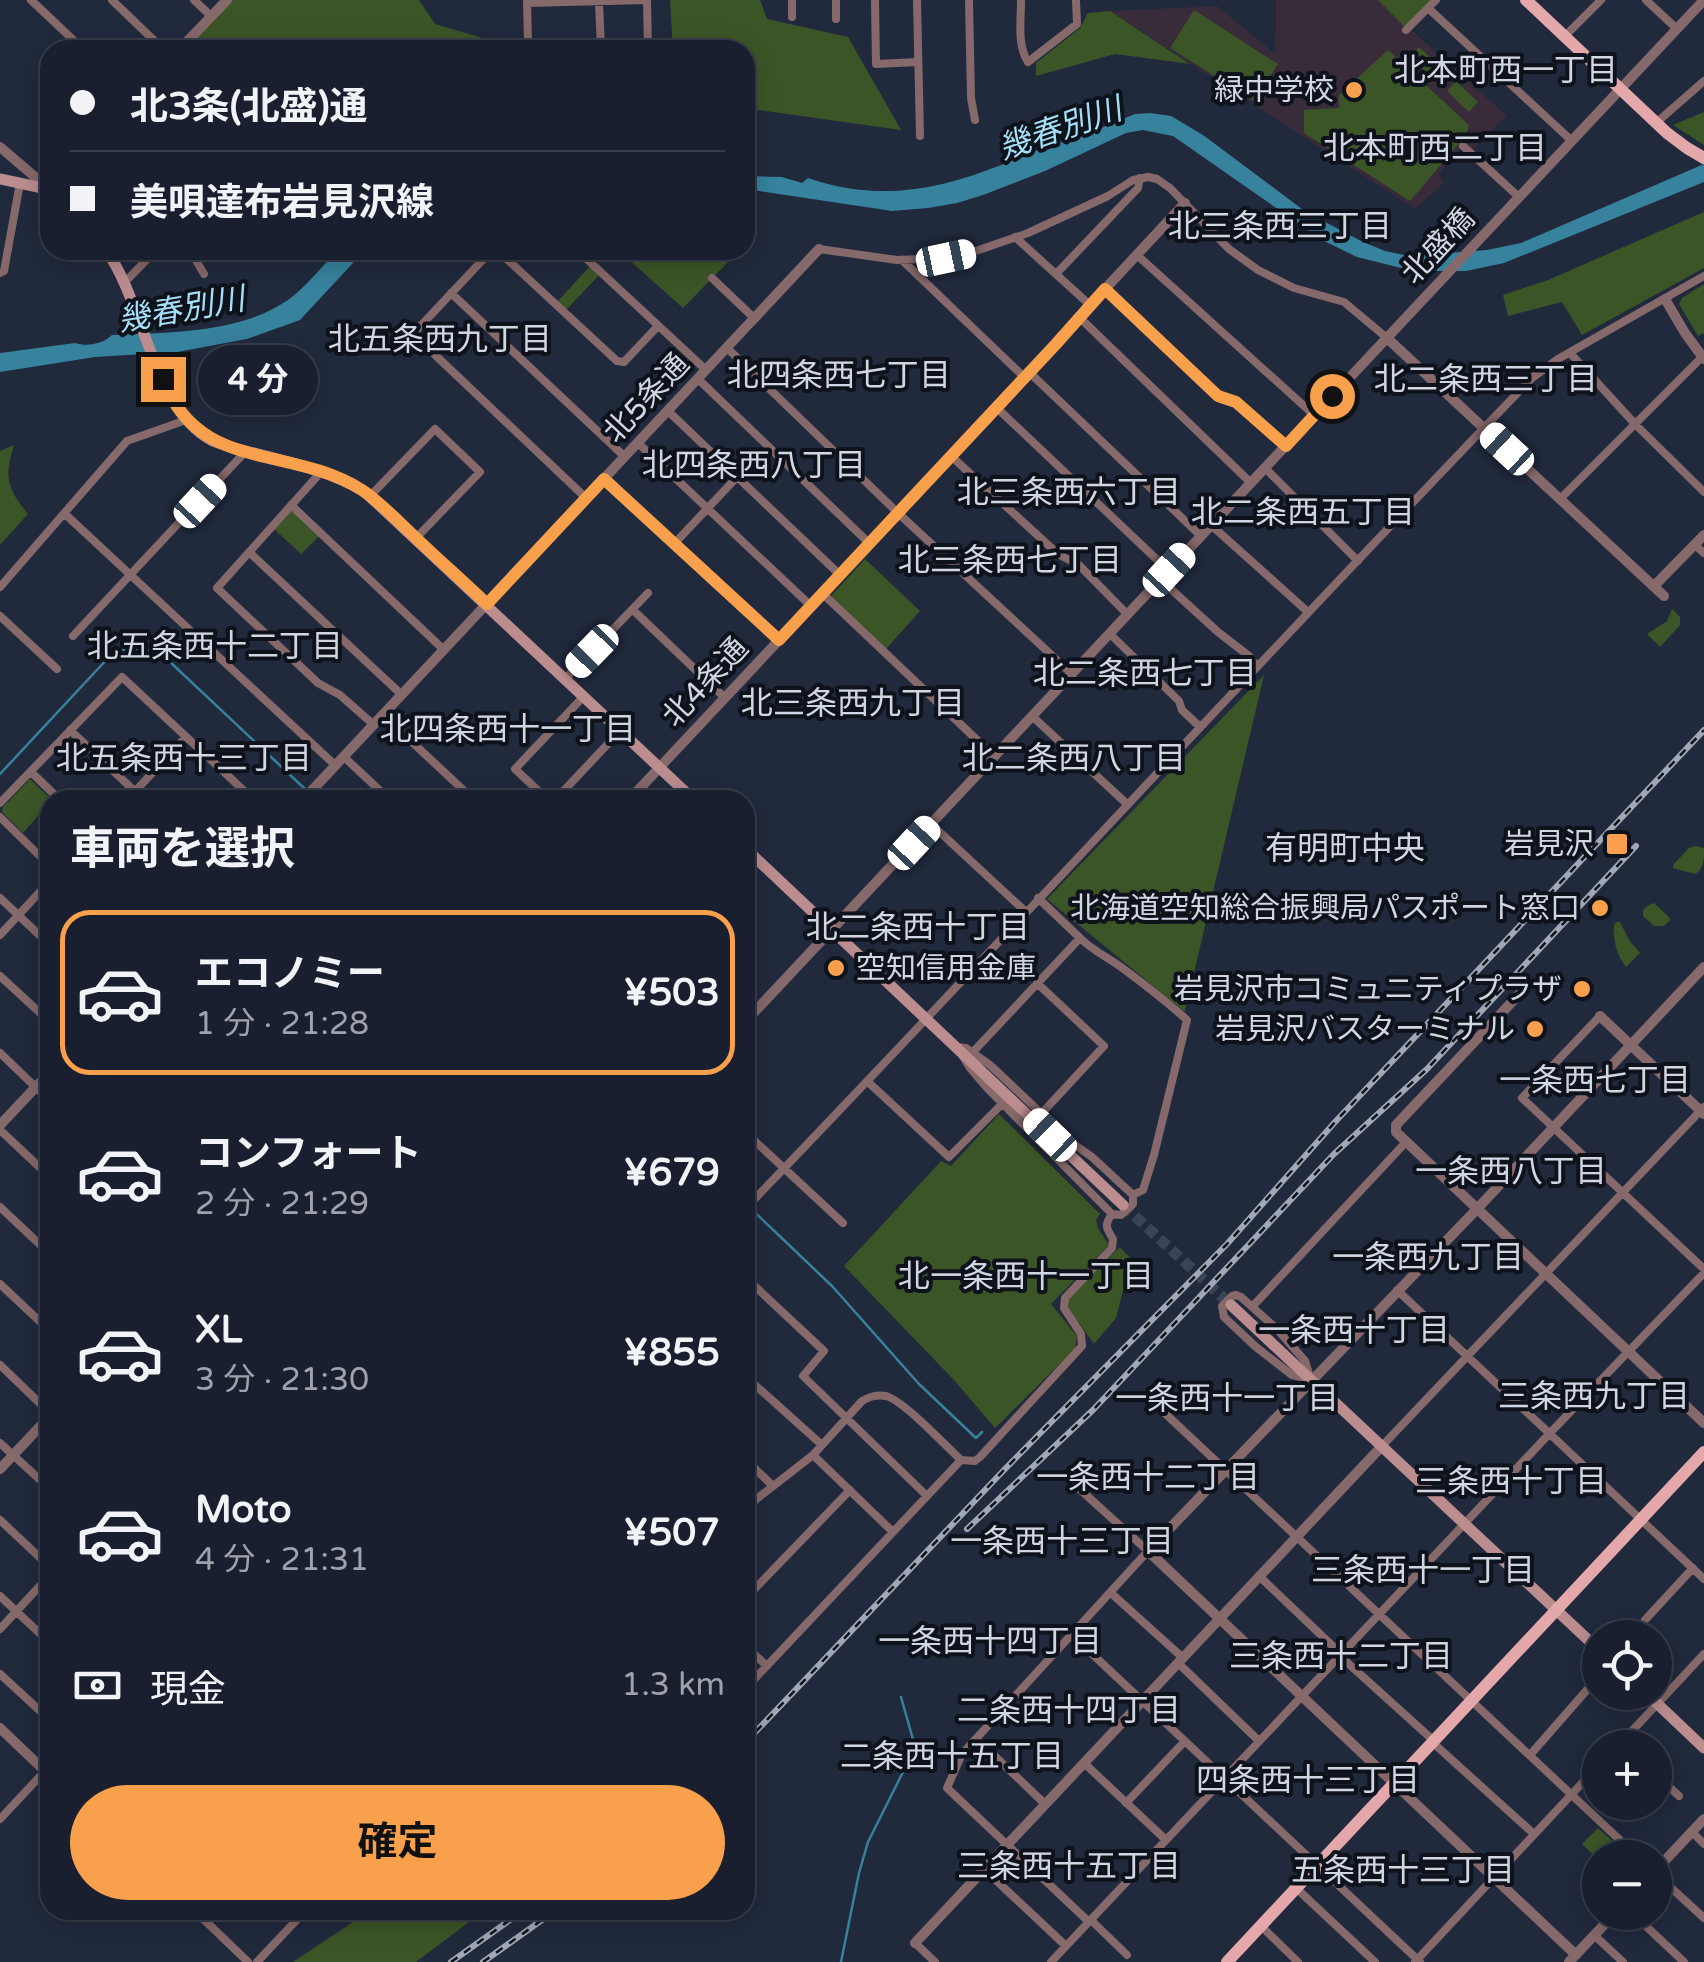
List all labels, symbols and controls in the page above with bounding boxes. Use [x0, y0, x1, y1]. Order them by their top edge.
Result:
district label: 北本町西一丁目 [1394, 52, 1618, 90]
place label: 緑中学校 [1214, 72, 1334, 109]
marker: 緑中学校 [1343, 79, 1365, 101]
text: 北3条(北盛)通 [130, 84, 368, 130]
water label: 幾春別川 [994, 89, 1130, 168]
district label: 北本町西二丁目 [1323, 130, 1547, 168]
text: 美唄達布岩見沢線 [130, 180, 434, 226]
street label: 北盛橋 [1394, 201, 1483, 292]
district label: 北三条西三丁目 [1168, 208, 1392, 246]
car [914, 237, 978, 279]
water label: 幾春別川 [115, 280, 250, 340]
district label: 北五条西九丁目 [328, 321, 552, 359]
callout: 4 分 [198, 344, 318, 414]
street label: 北5条通 [596, 346, 697, 451]
route end [141, 357, 186, 402]
district label: 北四条西七丁目 [727, 357, 951, 395]
text: 4 分 [228, 361, 288, 399]
district label: 北二条西三丁目 [1374, 361, 1598, 399]
route start [1310, 374, 1355, 419]
car [1475, 418, 1539, 480]
district label: 北四条西八丁目 [642, 447, 866, 485]
car [169, 469, 231, 533]
district label: 北三条西六丁目 [957, 474, 1181, 512]
district label: 北二条西五丁目 [1191, 494, 1415, 532]
car [1138, 538, 1200, 602]
district label: 北三条西七丁目 [898, 542, 1122, 580]
car [560, 619, 624, 683]
district label: 北五条西十二丁目 [87, 628, 343, 666]
street label: 北4条通 [655, 630, 756, 735]
district label: 北二条西七丁目 [1033, 655, 1257, 693]
district label: 北三条西九丁目 [741, 685, 965, 723]
district label: 北四条西十一丁目 [380, 711, 636, 749]
district label: 北五条西十三丁目 [56, 740, 312, 778]
district label: 北二条西八丁目 [962, 740, 1186, 778]
car [883, 811, 945, 875]
text: 車両を選択 [70, 823, 295, 877]
place label: 岩見沢 [1504, 826, 1594, 863]
district label: 有明町中央 [1265, 830, 1425, 868]
marker: 岩見沢 [1604, 831, 1630, 857]
place label: 北海道空知総合振興局パスポート窓口 [1070, 890, 1580, 927]
marker: 北海道空知総合振興局パスポート窓口 [1589, 897, 1611, 919]
district label: 北二条西十丁目 [806, 909, 1030, 947]
icon: car [75, 948, 165, 1038]
place label: 空知信用金庫 [856, 950, 1036, 987]
text: エコノミー [195, 951, 385, 997]
marker: 空知信用金庫 [825, 957, 847, 979]
text: ¥503 [623, 970, 720, 1016]
place label: 岩見沢市コミュニティプラザ [1174, 971, 1562, 1008]
marker: 岩見沢市コミュニティプラザ [1571, 978, 1593, 1000]
text: 1 分 · 21:28 [195, 1005, 369, 1043]
place label: 岩見沢バスターミナル [1215, 1011, 1515, 1048]
marker: 岩見沢バスターミナル [1524, 1018, 1546, 1040]
district label: 一条西七丁目 [1499, 1062, 1691, 1100]
car [1018, 1103, 1082, 1167]
icon: car [75, 1128, 165, 1218]
text: コンフォート [195, 1131, 422, 1177]
text: ¥679 [623, 1150, 720, 1196]
district label: 一条西八丁目 [1415, 1153, 1607, 1191]
text: 2 分 · 21:29 [195, 1185, 369, 1223]
district label: 一条西九丁目 [1332, 1239, 1524, 1277]
district label: 北一条西十一丁目 [898, 1258, 1154, 1296]
text: XL [195, 1307, 242, 1353]
icon: car [75, 1308, 165, 1398]
district label: 一条西十丁目 [1258, 1312, 1450, 1350]
text: ¥855 [623, 1330, 720, 1376]
text: 3 分 · 21:30 [195, 1361, 369, 1399]
district label: 三条西九丁目 [1498, 1378, 1690, 1416]
district label: 一条西十一丁目 [1115, 1380, 1339, 1418]
district label: 一条西十二丁目 [1036, 1459, 1260, 1497]
district label: 三条西十丁目 [1415, 1463, 1607, 1501]
text: Moto [195, 1487, 291, 1533]
icon: car [75, 1488, 165, 1578]
text: ¥507 [623, 1510, 720, 1556]
district label: 一条西十三丁目 [950, 1523, 1174, 1561]
text: 4 分 · 21:31 [195, 1541, 369, 1579]
district label: 三条西十一丁目 [1311, 1552, 1535, 1590]
map controls [1582, 1620, 1672, 1930]
button: locate [1582, 1620, 1672, 1710]
district label: 一条西十四丁目 [878, 1623, 1102, 1661]
district label: 三条西十二丁目 [1229, 1638, 1453, 1676]
icon: cash [70, 1658, 125, 1713]
text: 1.3 km [621, 1666, 725, 1704]
text: 現金 [150, 1667, 226, 1713]
district label: 二条西十四丁目 [957, 1692, 1181, 1730]
button: + [1582, 1730, 1672, 1820]
district label: 二条西十五丁目 [840, 1738, 1064, 1776]
district label: 四条西十三丁目 [1196, 1762, 1420, 1800]
button: 確定 [70, 1785, 725, 1900]
button: − [1582, 1840, 1672, 1930]
district label: 三条西十五丁目 [957, 1848, 1181, 1886]
district label: 五条西十三丁目 [1291, 1852, 1515, 1890]

